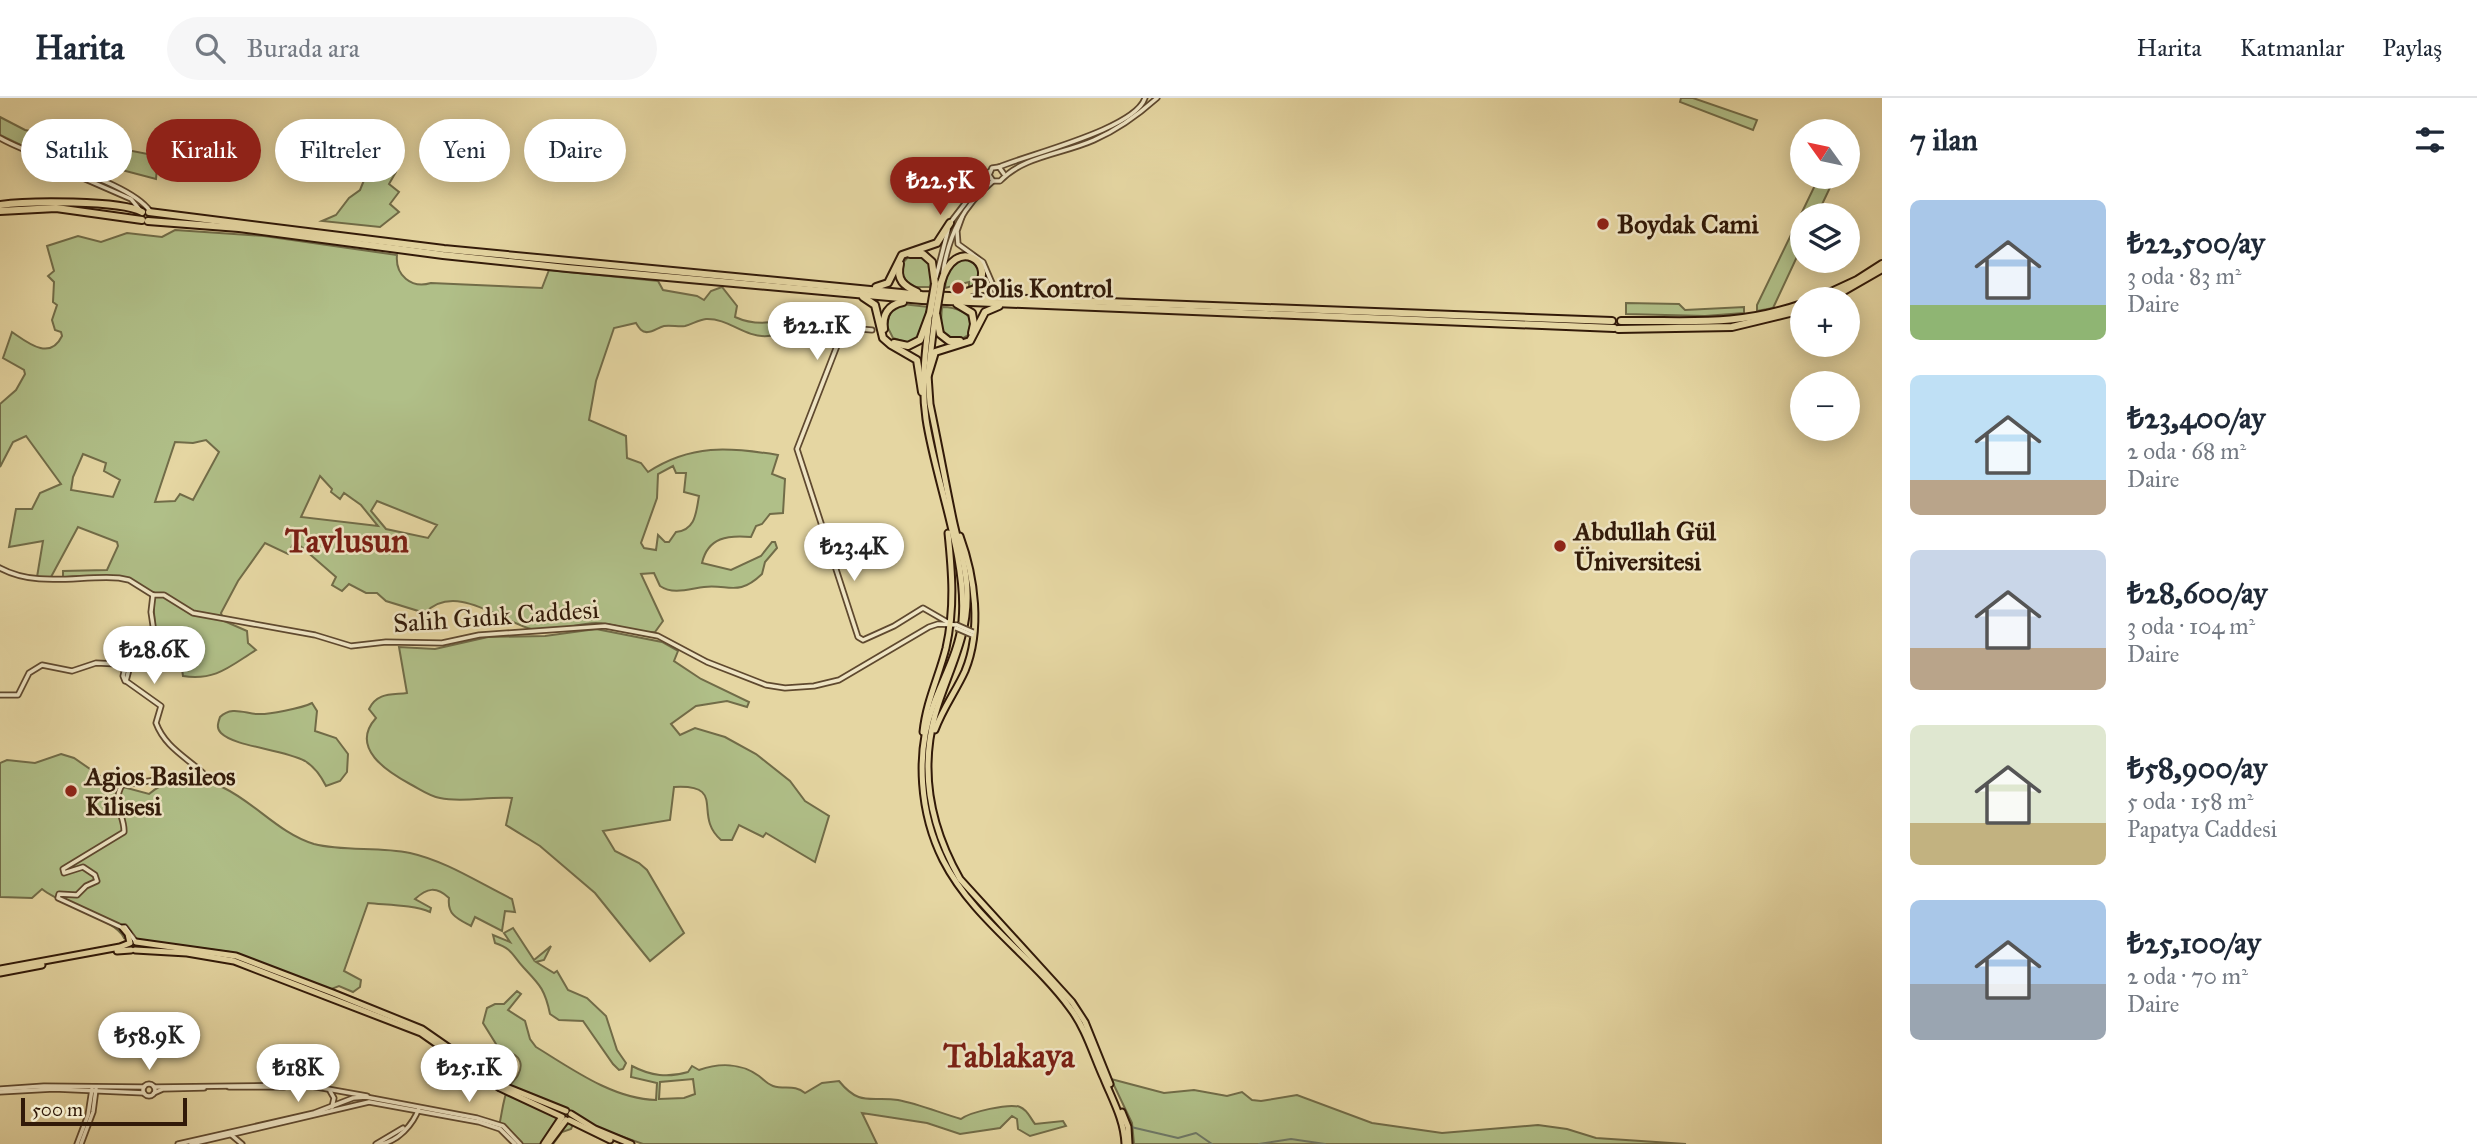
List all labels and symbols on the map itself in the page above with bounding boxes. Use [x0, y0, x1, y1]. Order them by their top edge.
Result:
north arrow [1790, 119, 1860, 189]
pin: ₺22.5K [883, 158, 997, 217]
place label: Boydak Cami [1617, 208, 1759, 240]
marker: Boydak Cami [1595, 216, 1611, 232]
place label: Polis Kontrol [972, 272, 1114, 304]
marker: Polis Kontrol [950, 280, 966, 296]
pin: ₺22.1K [760, 302, 874, 362]
place label: Abdullah Gül Üniversitesi [1572, 515, 1717, 577]
district label: Tavlusun [285, 521, 409, 561]
pin: ₺23.4K [797, 524, 911, 583]
marker: Abdullah Gül Üniversitesi [1552, 538, 1568, 554]
street label: Salih Gıdık Caddesi [392, 593, 600, 639]
pin: ₺28.6K [97, 626, 211, 686]
place label: Agios Basileos Kilisesi [83, 760, 236, 822]
marker: Agios Basileos Kilisesi [63, 783, 79, 799]
pin: ₺58.9K [92, 1012, 206, 1072]
district label: Tablakaya [943, 1036, 1076, 1076]
pin: ₺18K [257, 1044, 339, 1104]
pin: ₺25.1K [412, 1044, 526, 1104]
scale bar [21, 1095, 187, 1127]

